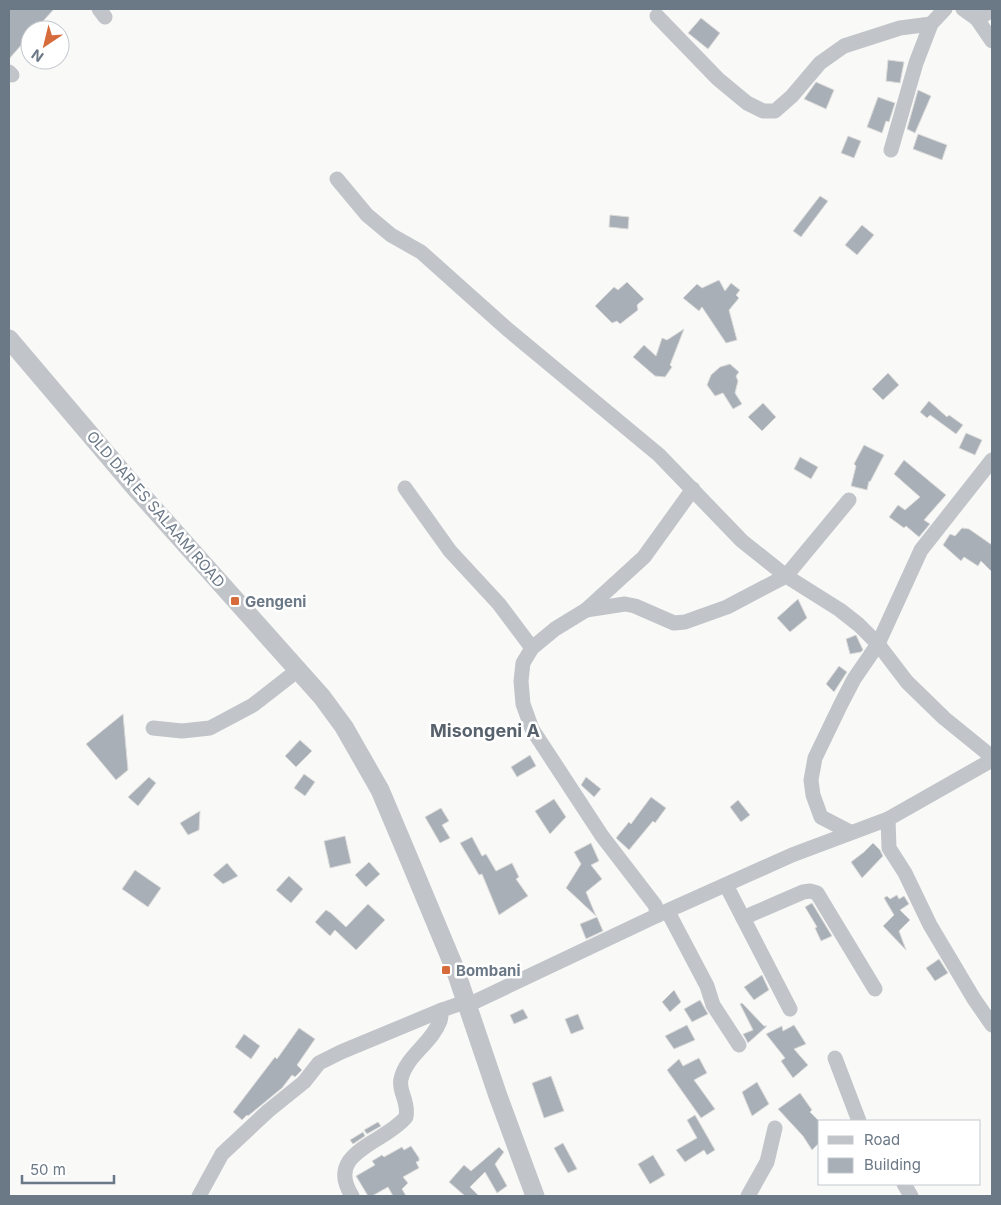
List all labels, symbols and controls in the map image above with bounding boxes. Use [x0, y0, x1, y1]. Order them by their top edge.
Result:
north arrow [20, 20, 70, 70]
text: N [28, 46, 47, 66]
street label: OLD DAR ES SALAAM ROAD [83, 427, 229, 591]
place label: Gengeni [245, 592, 306, 611]
marker: Gengeni [229, 595, 241, 607]
district label: Misongeni A [430, 720, 540, 741]
place label: Bombani [456, 961, 521, 980]
marker: Bombani [440, 964, 452, 976]
legend [818, 1120, 981, 1185]
text: Road [864, 1130, 900, 1149]
scale bar [22, 1152, 115, 1184]
text: Building [864, 1155, 921, 1174]
text: 50 m [30, 1160, 66, 1179]

